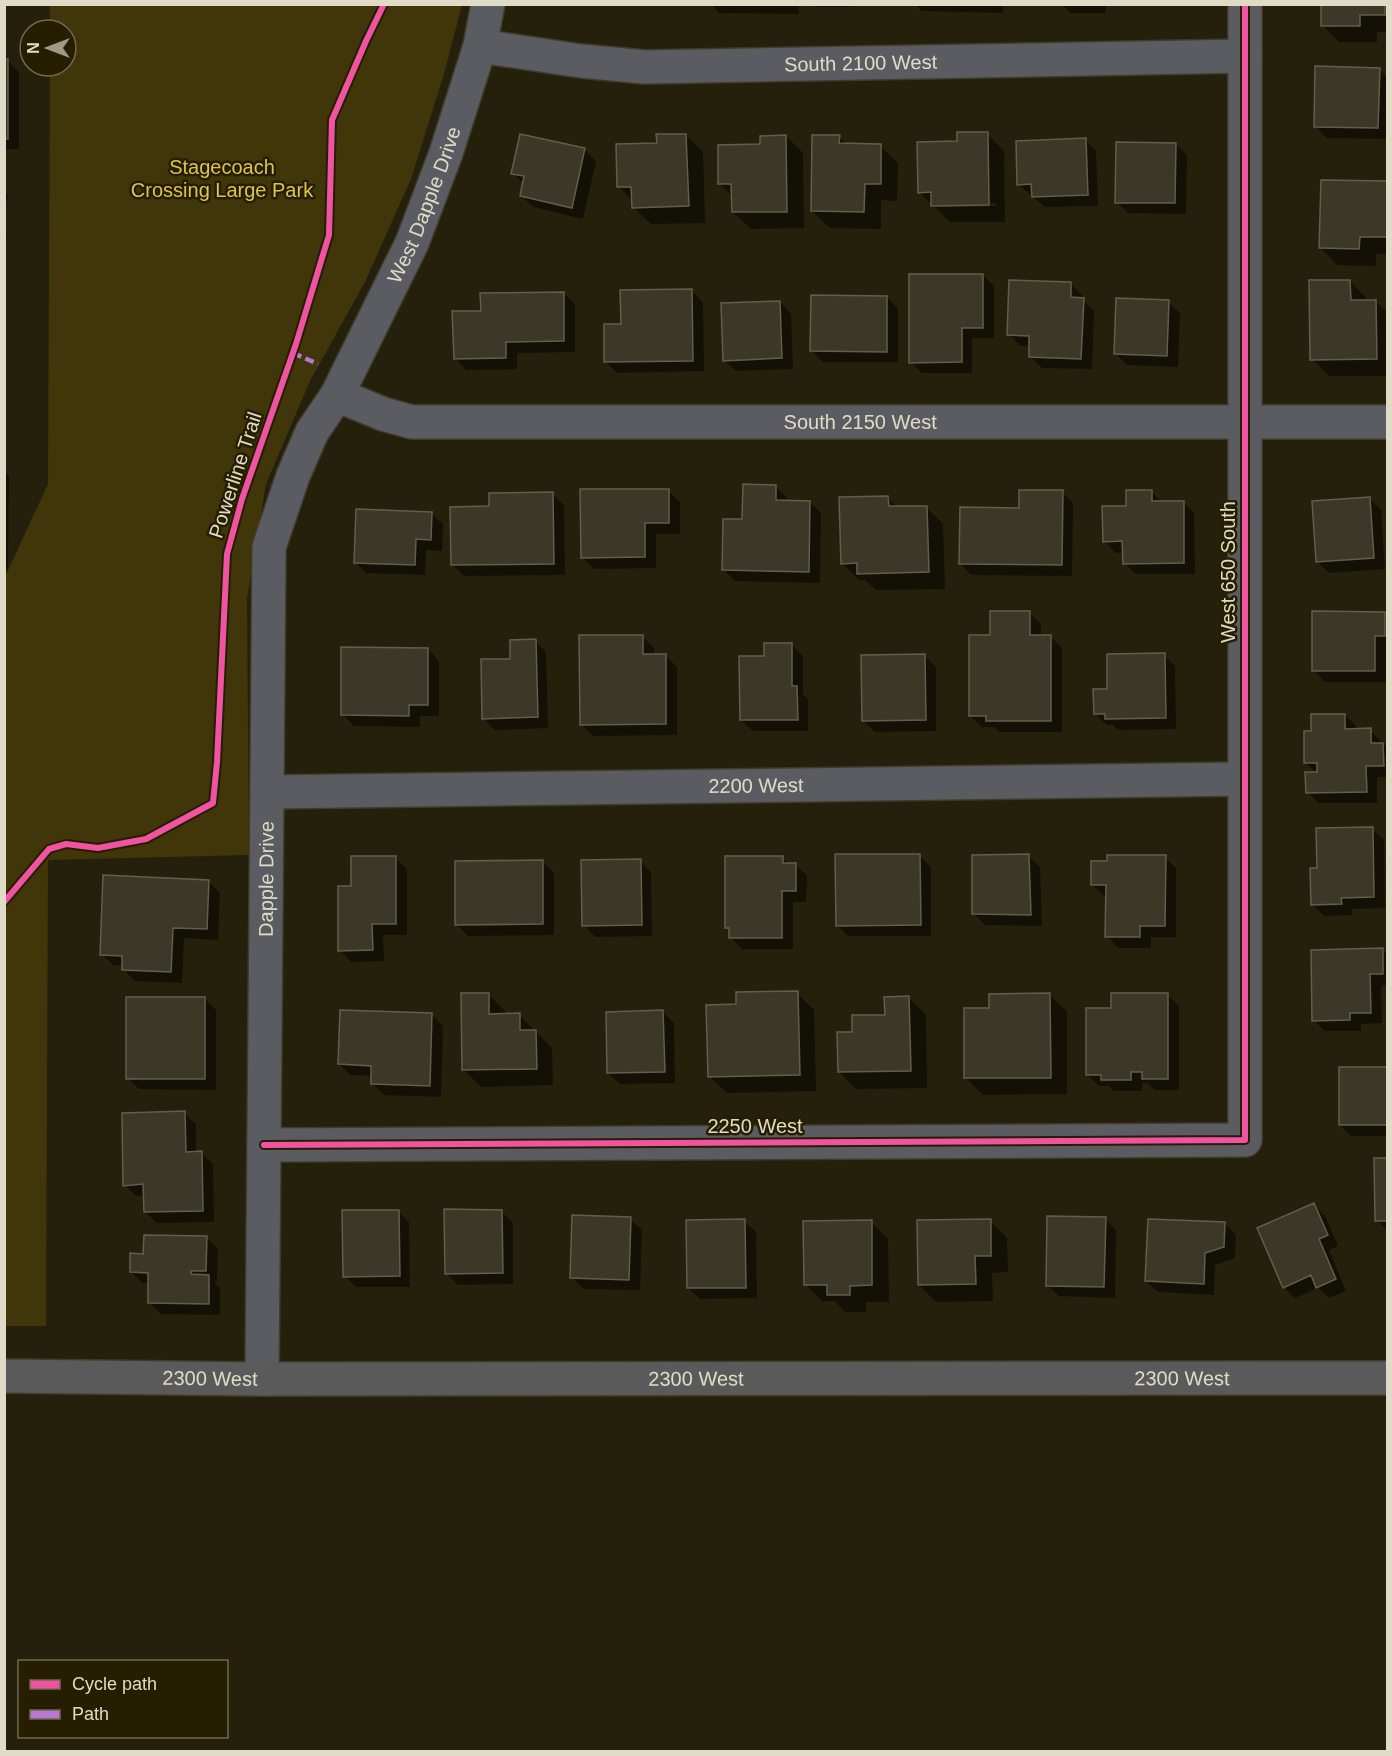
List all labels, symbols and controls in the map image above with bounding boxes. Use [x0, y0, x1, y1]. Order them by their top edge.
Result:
north arrow [18, 18, 78, 78]
text: N [25, 42, 42, 54]
street label: South 2100 West [784, 51, 938, 75]
street label: West Dapple Drive [383, 124, 465, 287]
park label: Stagecoach Crossing Large Park [131, 156, 314, 201]
street label: Powerline Trail [204, 409, 266, 541]
street label: South 2150 West [784, 411, 937, 433]
street label: West 650 South [1217, 501, 1239, 643]
street label: 2200 West [708, 774, 804, 797]
street label: Dapple Drive [255, 821, 278, 937]
street label: 2250 West [707, 1115, 803, 1137]
street label: 2300 West [162, 1367, 258, 1390]
street label: 2300 West [1134, 1367, 1230, 1389]
street label: 2300 West [648, 1368, 744, 1390]
legend [18, 1660, 228, 1738]
text: Cycle path [72, 1674, 157, 1694]
text: Path [72, 1704, 109, 1724]

